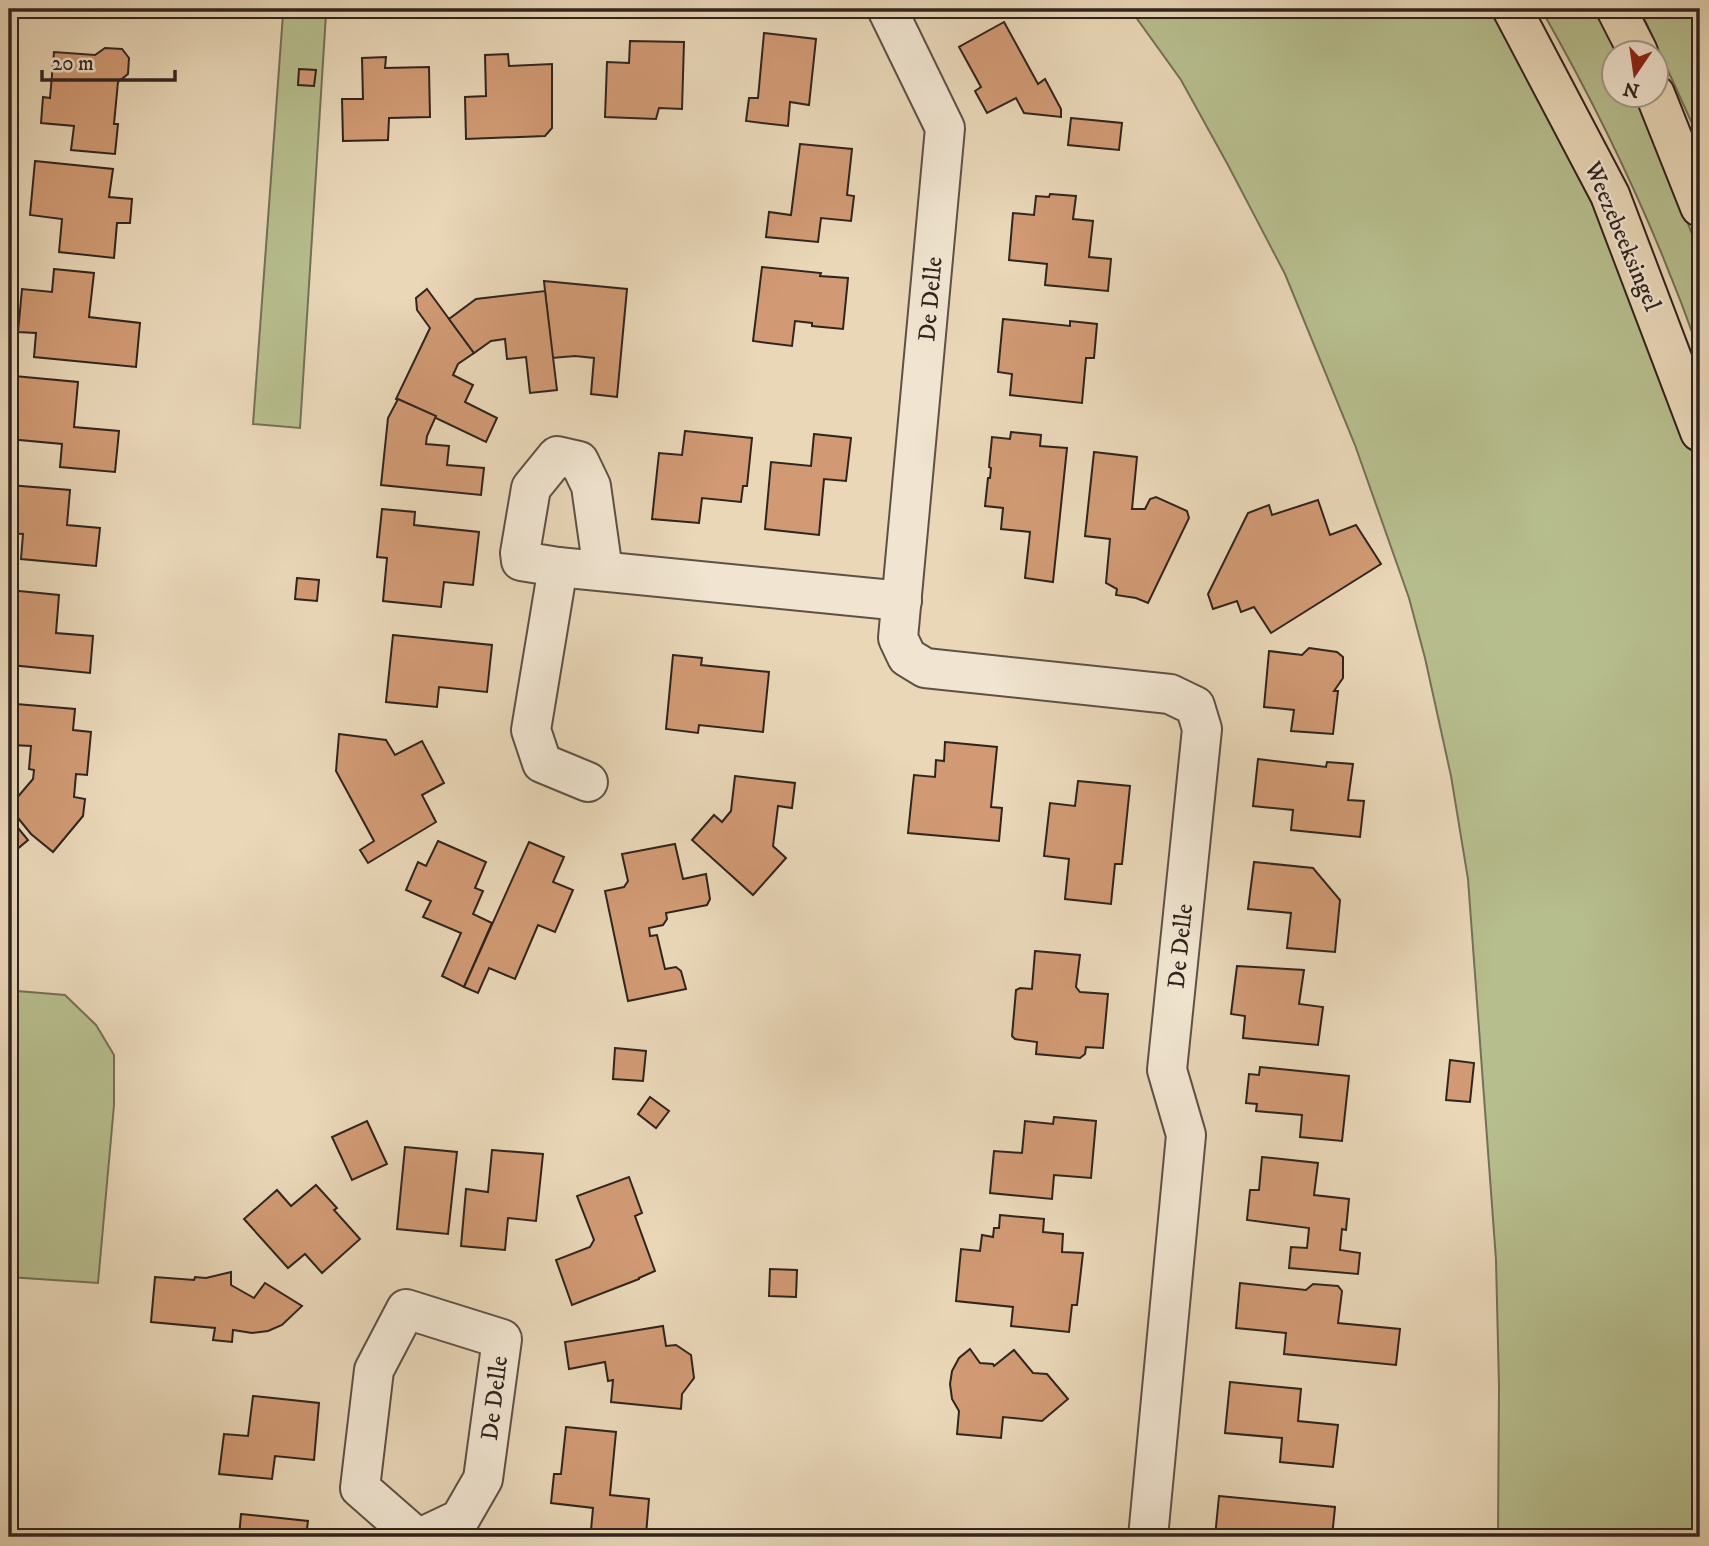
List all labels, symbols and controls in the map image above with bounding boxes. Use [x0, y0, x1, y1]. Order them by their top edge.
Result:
scale bar [42, 38, 175, 82]
north arrow [1600, 38, 1670, 108]
text: 20 m [52, 51, 94, 77]
text: N [1621, 76, 1642, 102]
street label: Weezebeeksingel [1577, 156, 1667, 316]
street label: De Delle [912, 255, 950, 343]
street label: De Delle [1162, 902, 1200, 990]
street label: De Delle [475, 1354, 515, 1442]

